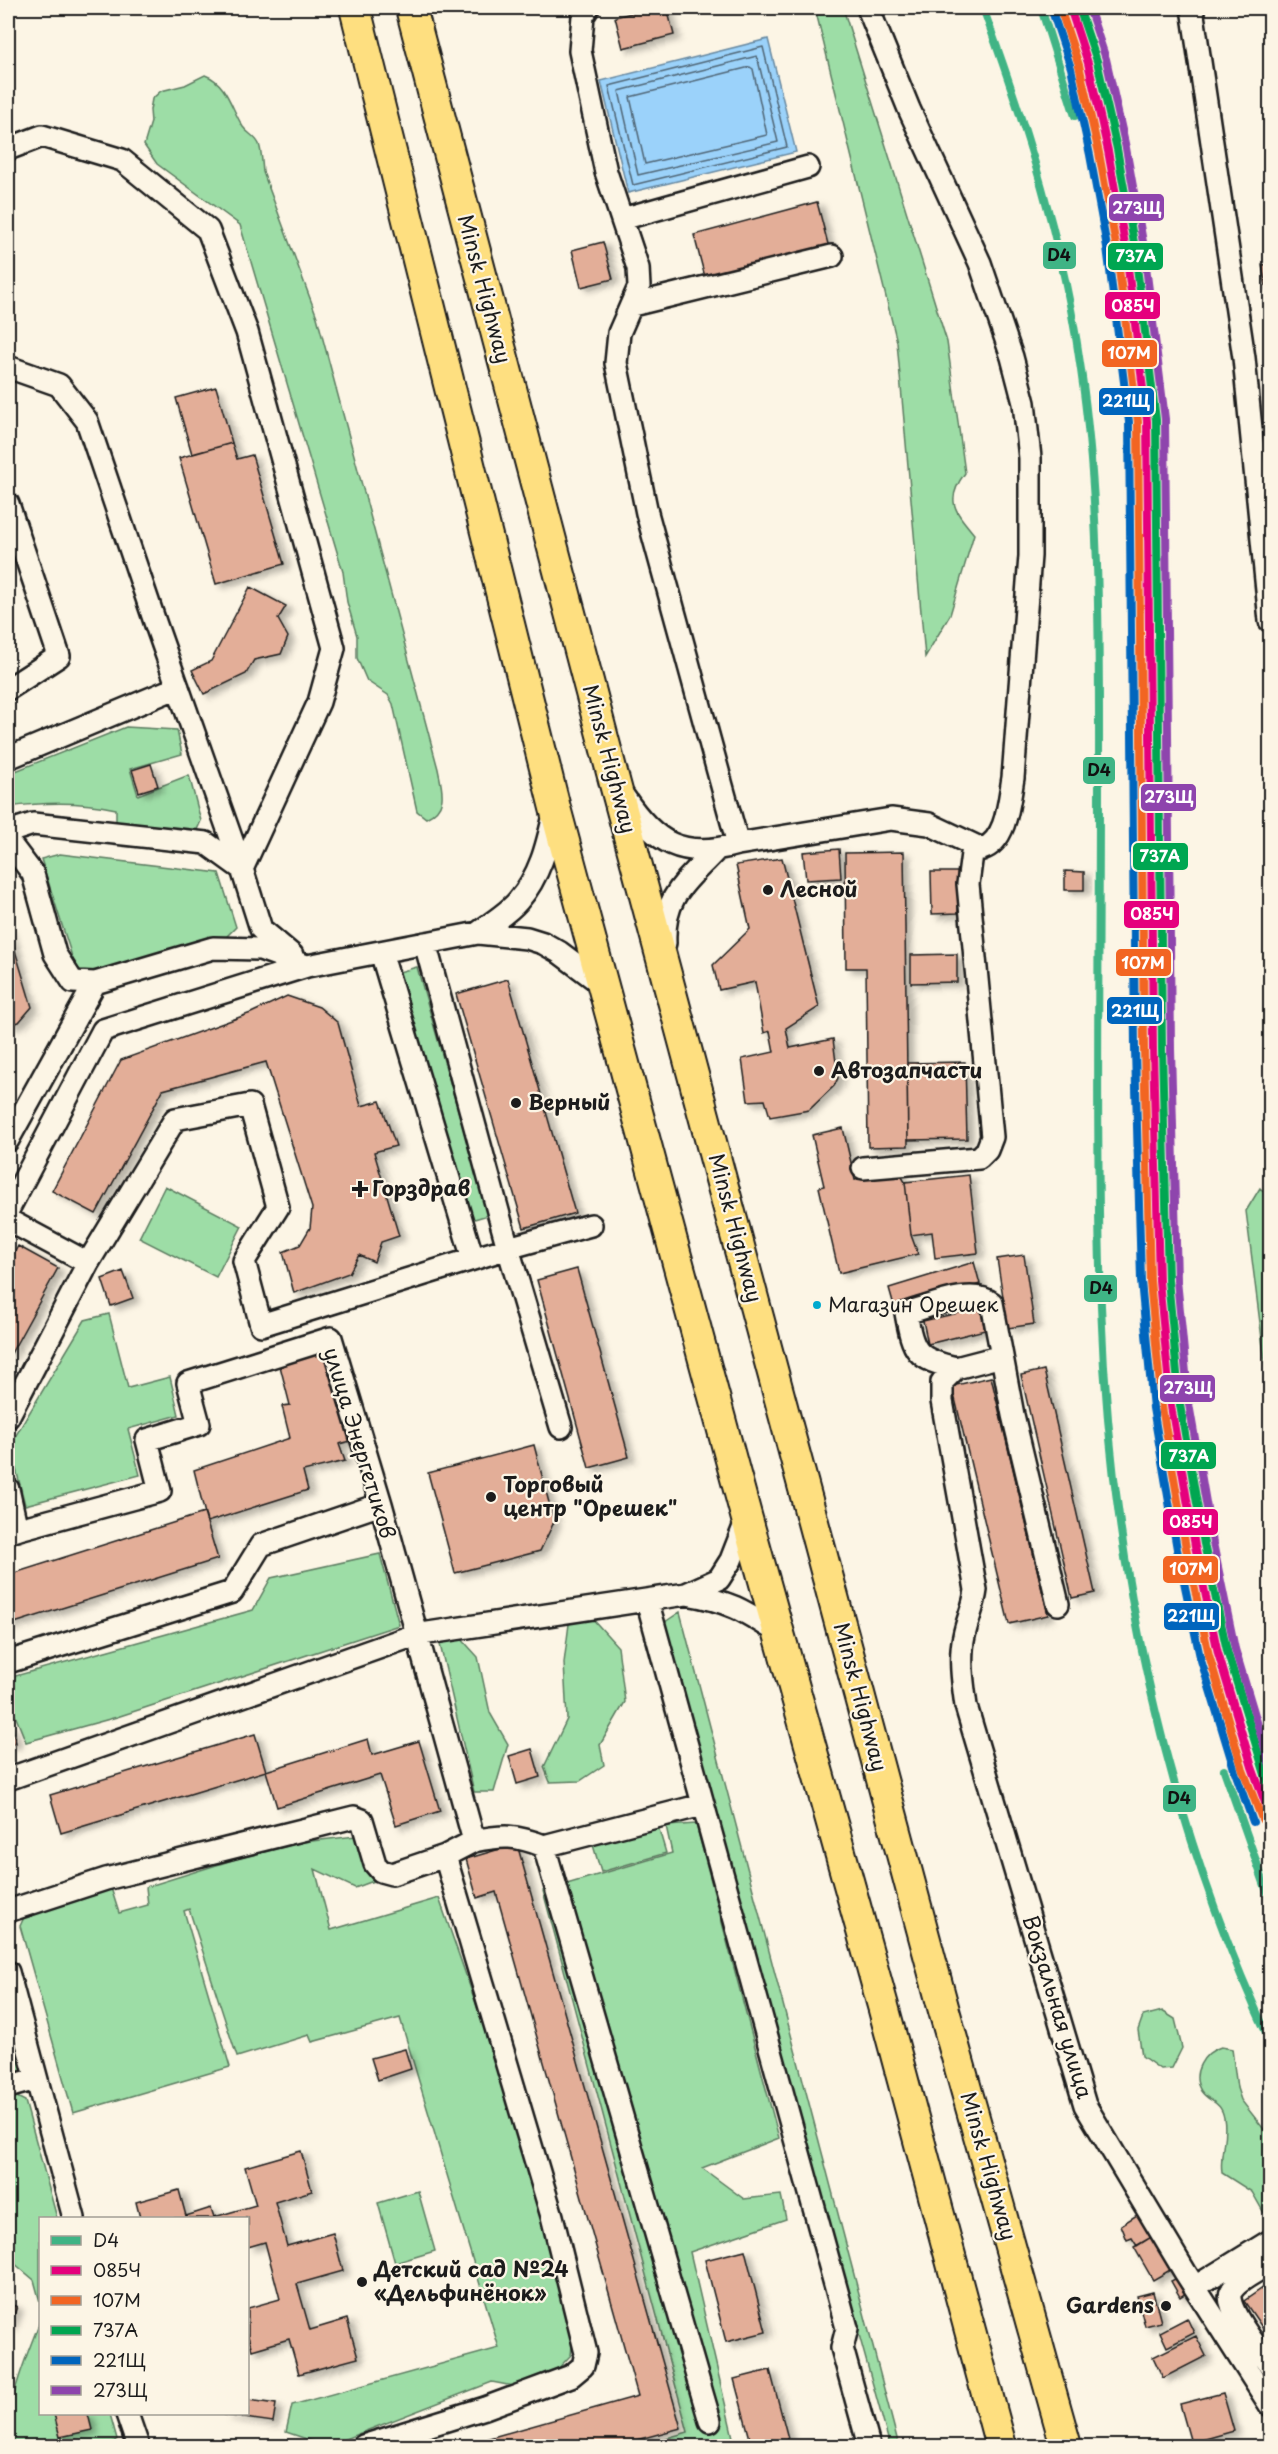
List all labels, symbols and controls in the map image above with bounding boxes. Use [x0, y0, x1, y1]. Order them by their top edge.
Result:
line badge: 273Щ [1108, 193, 1165, 222]
text: 273Щ [1112, 195, 1162, 219]
street label: Minsk Highway [451, 210, 521, 367]
line badge: D4 [1042, 241, 1077, 270]
text: D4 [1047, 242, 1071, 266]
line badge: 737А [1107, 242, 1164, 271]
text: 737А [1116, 243, 1157, 267]
line badge: 085Ч [1104, 291, 1161, 320]
text: 085Ч [1111, 293, 1155, 317]
line badge: 107М [1101, 339, 1158, 368]
text: 107М [1107, 340, 1151, 364]
line badge: 221Щ [1098, 387, 1155, 416]
text: 221Щ [1102, 388, 1150, 412]
street label: Minsk Highway [576, 680, 646, 837]
line badge: D4 [1082, 756, 1116, 785]
text: D4 [1087, 757, 1111, 781]
line badge: 273Щ [1140, 783, 1197, 812]
text: 273Щ [1144, 784, 1194, 808]
line badge: 737А [1132, 842, 1189, 871]
text: 737А [1140, 843, 1181, 867]
place label: Лесной [780, 872, 858, 904]
marker: Лесной [761, 883, 775, 897]
line badge: 085Ч [1123, 900, 1180, 929]
text: 085Ч [1130, 901, 1174, 925]
line badge: 107М [1115, 948, 1172, 977]
text: 107М [1121, 950, 1165, 974]
line badge: 221Щ [1106, 996, 1163, 1025]
text: 221Щ [1111, 998, 1159, 1022]
place label: Автозапчасти [831, 1053, 982, 1085]
marker: Автозапчасти [812, 1064, 826, 1078]
place label: Верный [528, 1085, 611, 1117]
marker: Верный [509, 1096, 523, 1110]
street label: Minsk Highway [702, 1149, 772, 1306]
place label: Горздрав [372, 1171, 470, 1203]
marker: Горздрав [353, 1182, 367, 1196]
line badge: D4 [1083, 1274, 1118, 1303]
text: D4 [1089, 1275, 1113, 1299]
place label: Магазин Орешек [828, 1289, 999, 1319]
marker: Магазин Орешек [811, 1299, 823, 1311]
street label: улица Энергетиков [317, 1343, 405, 1542]
line badge: 273Щ [1159, 1374, 1216, 1403]
text: 273Щ [1163, 1375, 1213, 1399]
line badge: 737А [1160, 1441, 1217, 1470]
text: 737А [1169, 1443, 1210, 1467]
place label: Торговый центр "Орешек" [503, 1467, 677, 1523]
marker: Торговый центр "Орешек" [484, 1490, 498, 1504]
line badge: 085Ч [1162, 1508, 1219, 1536]
text: 085Ч [1169, 1509, 1213, 1533]
line badge: 107М [1162, 1555, 1219, 1584]
text: 107М [1169, 1556, 1213, 1580]
line badge: 221Щ [1163, 1602, 1220, 1631]
text: 221Щ [1167, 1603, 1215, 1627]
street label: Minsk Highway [827, 1618, 897, 1775]
line badge: D4 [1162, 1784, 1197, 1813]
text: D4 [1167, 1785, 1191, 1809]
street label: Вокзальная улица [1016, 1911, 1102, 2103]
street label: Minsk Highway [953, 2087, 1026, 2243]
legend [39, 2217, 249, 2415]
text: D4 [93, 2226, 119, 2253]
place label: Детский сад №24 «Дельфинёнок» [373, 2252, 569, 2308]
text: 085Ч [93, 2256, 141, 2283]
marker: Детский сад №24 «Дельфинёнок» [355, 2275, 369, 2289]
text: 107М [93, 2286, 141, 2313]
place label: Gardens [1066, 2288, 1154, 2320]
marker: Gardens [1159, 2299, 1173, 2313]
text: 737А [93, 2316, 138, 2343]
text: 221Щ [93, 2346, 146, 2373]
text: 273Щ [93, 2376, 148, 2403]

